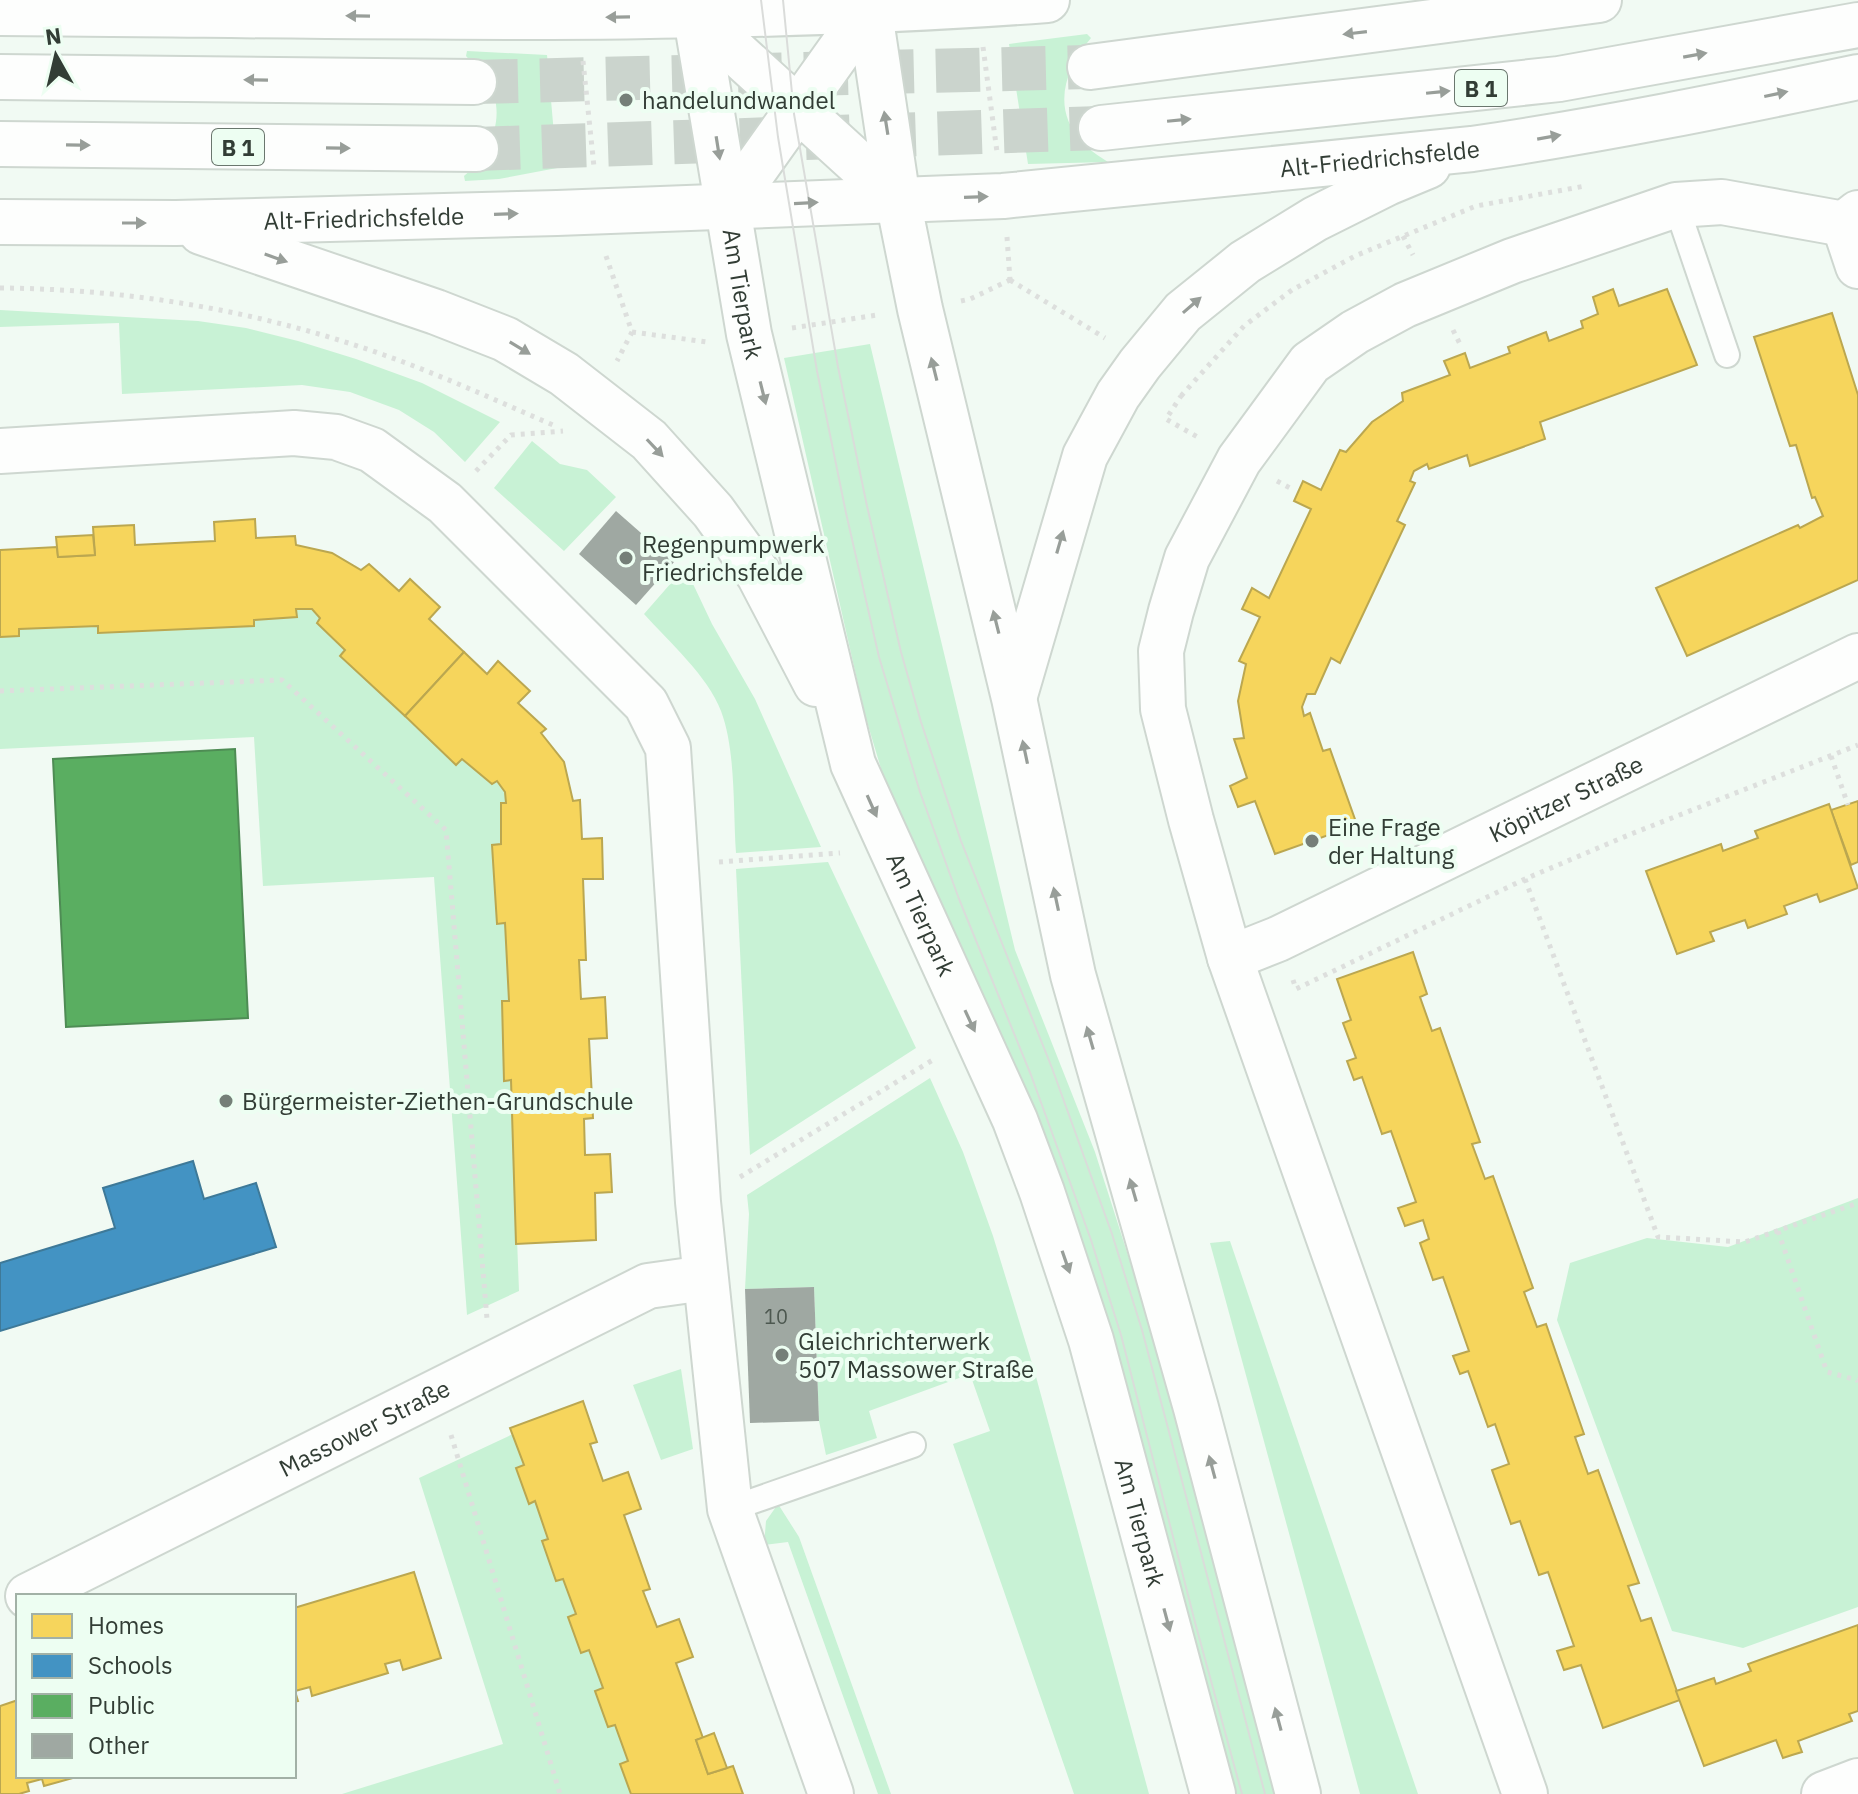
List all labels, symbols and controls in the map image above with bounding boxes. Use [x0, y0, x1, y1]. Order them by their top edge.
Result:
one-way arrow [345, 9, 370, 22]
one-way arrow [605, 11, 630, 24]
north arrow [16, 16, 96, 96]
text: N [43, 20, 63, 51]
one-way arrow [1342, 26, 1367, 39]
one-way arrow [1682, 48, 1707, 60]
road number: B 1 [1455, 70, 1507, 106]
one-way arrow [243, 74, 268, 86]
place label: handelundwandel [642, 84, 835, 116]
one-way arrow [1425, 86, 1450, 99]
one-way arrow [1764, 87, 1789, 100]
marker: handelundwandel [617, 91, 635, 109]
one-way arrow [879, 110, 892, 135]
one-way arrow [1167, 114, 1192, 127]
road number: B 1 [212, 129, 264, 165]
one-way arrow [1537, 131, 1562, 143]
street label: Alt-Friedrichsfelde [1278, 132, 1482, 184]
one-way arrow [712, 136, 725, 161]
one-way arrow [66, 139, 91, 151]
one-way arrow [326, 142, 351, 154]
one-way arrow [964, 191, 989, 204]
one-way arrow [794, 197, 819, 210]
street label: Alt-Friedrichsfelde [263, 199, 465, 237]
one-way arrow [494, 208, 519, 221]
one-way arrow [122, 217, 147, 229]
street label: Am Tierpark [716, 226, 771, 363]
one-way arrow [265, 253, 289, 265]
one-way arrow [1182, 297, 1201, 315]
one-way arrow [509, 341, 531, 355]
one-way arrow [927, 357, 940, 382]
one-way arrow [757, 381, 770, 406]
one-way arrow [646, 438, 664, 457]
place label: Regenpumpwerk Friedrichsfelde [642, 528, 825, 588]
one-way arrow [1054, 530, 1067, 554]
marker: Regenpumpwerk Friedrichsfelde [617, 549, 635, 567]
one-way arrow [989, 609, 1001, 634]
one-way arrow [1018, 739, 1031, 764]
street label: Köpitzer Straße [1484, 747, 1648, 850]
one-way arrow [865, 795, 878, 818]
place label: Eine Frage der Haltung [1328, 811, 1454, 871]
marker: Eine Frage der Haltung [1303, 832, 1321, 850]
street label: Am Tierpark [879, 847, 963, 981]
one-way arrow [1049, 886, 1062, 911]
one-way arrow [964, 1009, 977, 1033]
one-way arrow [1084, 1026, 1096, 1051]
place label: Bürgermeister-Ziethen-Grundschule [242, 1085, 633, 1117]
marker: Bürgermeister-Ziethen-Grundschule [217, 1092, 235, 1110]
one-way arrow [1127, 1177, 1139, 1202]
one-way arrow [1061, 1251, 1073, 1275]
house number: 10 [764, 1303, 788, 1330]
place label: Gleichrichterwerk 507 Massower Straße [798, 1325, 1034, 1385]
marker: Gleichrichterwerk 507 Massower Straße [773, 1346, 791, 1364]
street label: Massower Straße [273, 1372, 455, 1484]
street label: Am Tierpark [1107, 1455, 1173, 1591]
one-way arrow [1205, 1455, 1217, 1480]
legend [16, 1594, 296, 1778]
one-way arrow [1161, 1608, 1173, 1633]
text: Homes [88, 1609, 164, 1641]
text: Schools [88, 1649, 173, 1681]
text: Public [88, 1689, 155, 1721]
one-way arrow [1271, 1706, 1283, 1731]
text: Other [88, 1729, 149, 1761]

